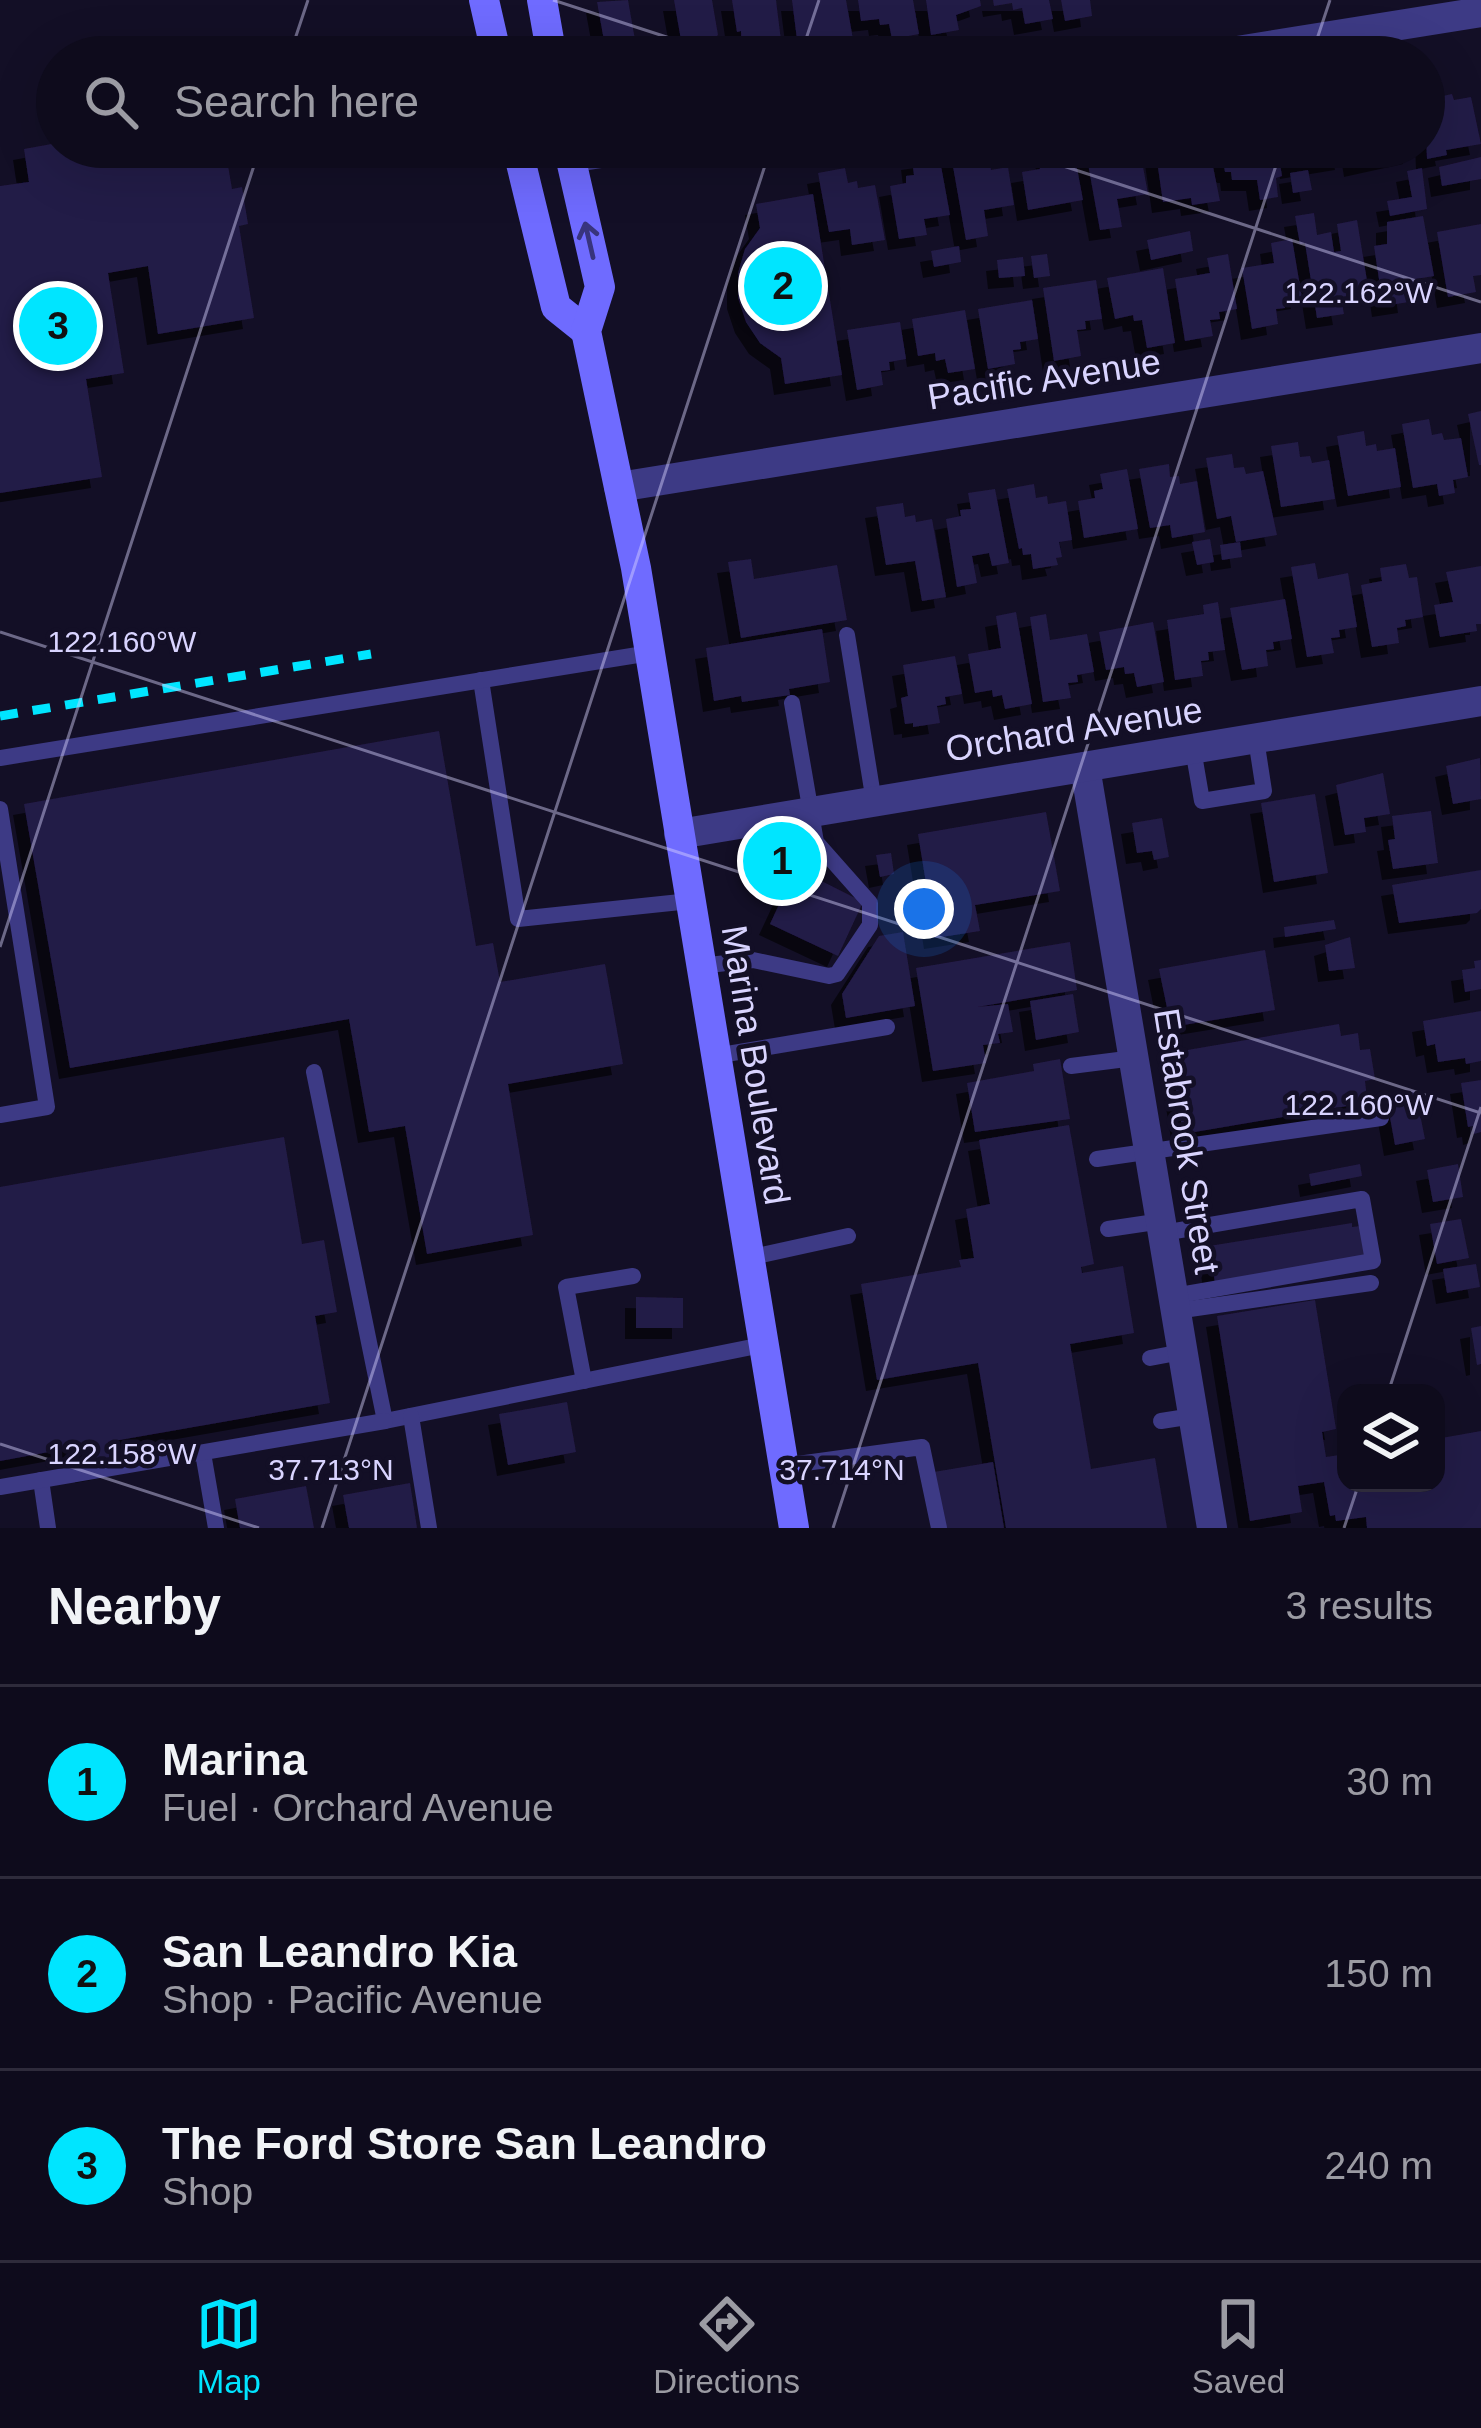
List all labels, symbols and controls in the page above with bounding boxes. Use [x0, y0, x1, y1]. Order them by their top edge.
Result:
search box [36, 36, 1445, 168]
icon: search [78, 69, 144, 135]
text: Search here [174, 76, 419, 127]
one-way arrow [576, 221, 599, 259]
pin: 2 [744, 241, 822, 331]
text: 122.162°W [1285, 276, 1434, 309]
pin: 3 [19, 281, 97, 371]
street label: Pacific Avenue [924, 340, 1164, 418]
text: 122.160°W [48, 625, 197, 658]
street label: Orchard Avenue [943, 688, 1205, 770]
pin: 1 [743, 816, 821, 906]
your location [894, 879, 954, 939]
street label: Marina Boulevard [714, 922, 798, 1208]
street label: Estabrook Street [1146, 1005, 1228, 1277]
text: 122.160°W [1285, 1088, 1434, 1121]
map controls [1337, 1384, 1445, 1492]
button: layers [1337, 1384, 1445, 1492]
text: 122.158°W [48, 1437, 197, 1470]
text: 37.713°N [268, 1453, 394, 1486]
text: 37.714°N [779, 1453, 905, 1486]
text: Nearby [48, 1578, 221, 1635]
text: 3 results [1286, 1584, 1433, 1627]
text: Marina [162, 1734, 307, 1785]
text: 1 [76, 1760, 98, 1803]
text: 30 m [1346, 1760, 1433, 1803]
text: Fuel · Orchard Avenue [162, 1786, 554, 1829]
text: San Leandro Kia [162, 1926, 517, 1977]
text: 2 [76, 1952, 98, 1995]
text: 150 m [1325, 1952, 1433, 1995]
text: Shop · Pacific Avenue [162, 1978, 543, 2021]
text: The Ford Store San Leandro [162, 2118, 767, 2169]
text: 3 [76, 2144, 98, 2187]
text: 240 m [1325, 2144, 1433, 2187]
text: Shop [162, 2170, 253, 2213]
tab: Map [196, 2291, 262, 2401]
tab: Directions [653, 2291, 800, 2401]
tab: Saved [1192, 2291, 1285, 2401]

